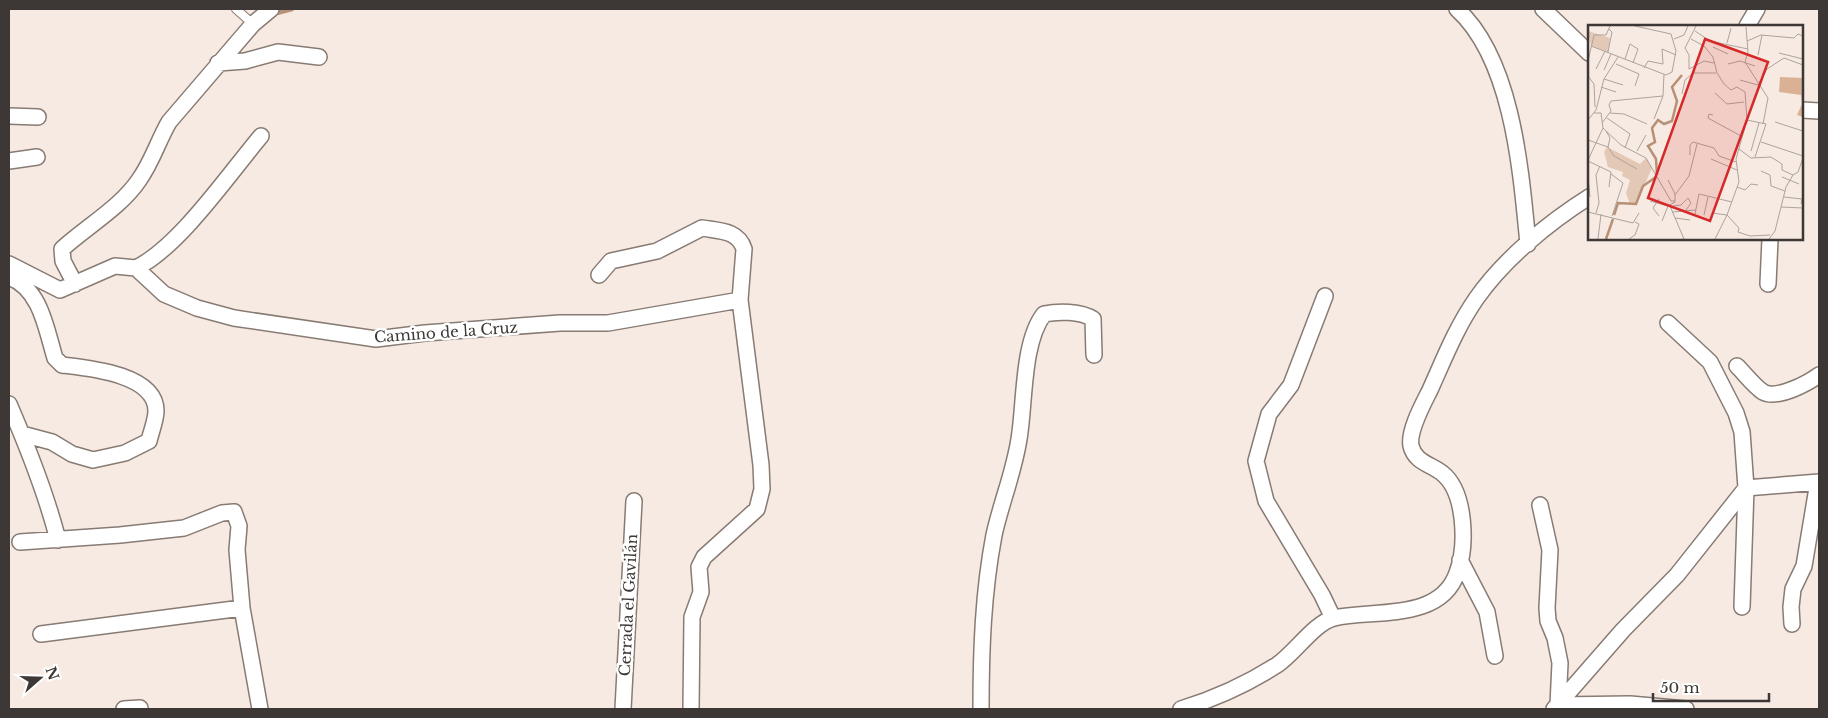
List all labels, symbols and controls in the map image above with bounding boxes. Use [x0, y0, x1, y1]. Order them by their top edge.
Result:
inset map [1588, 25, 1803, 240]
street label: Camino de la Cruz [374, 318, 518, 346]
street label: Cerrada el Gavilán [615, 533, 641, 677]
north arrow [15, 653, 65, 703]
text: N [42, 664, 63, 683]
scale bar [1653, 670, 1769, 702]
text: 50 m [1660, 678, 1700, 697]

